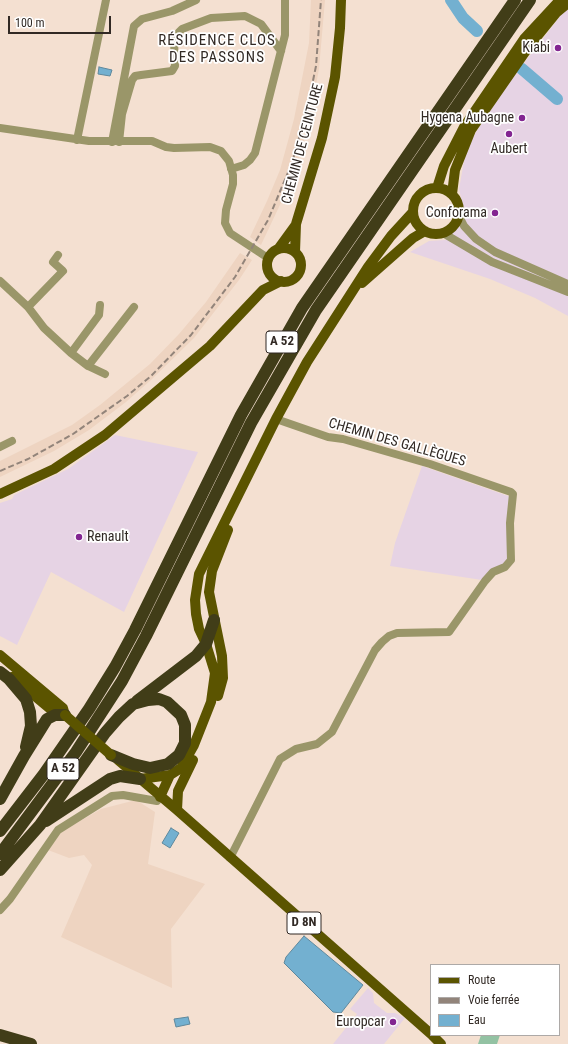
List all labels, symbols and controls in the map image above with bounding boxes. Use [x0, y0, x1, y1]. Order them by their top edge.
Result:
scale bar [10, 8, 113, 34]
text: 100 m [15, 16, 45, 30]
district label: RÉSIDENCE CLOS DES PASSONS [158, 32, 276, 67]
place label: Kiabi [522, 40, 550, 56]
marker: Kiabi [553, 43, 563, 53]
street label: CHEMIN DE CEINTURE [279, 82, 327, 206]
place label: Hygena Aubagne [421, 110, 514, 126]
marker: Hygena Aubagne [517, 113, 527, 123]
marker: Aubert [504, 129, 514, 139]
place label: Aubert [491, 141, 527, 157]
place label: Conforama [426, 205, 487, 221]
marker: Conforama [490, 208, 500, 218]
road number: A 52 [266, 331, 298, 353]
street label: CHEMIN DES GALLÈGUES [326, 415, 468, 471]
place label: Renault [87, 529, 129, 545]
marker: Renault [74, 532, 84, 542]
road number: A 52 [47, 758, 79, 780]
road number: D 8N [287, 912, 321, 934]
legend [430, 964, 560, 1036]
text: Route [468, 973, 495, 987]
text: Voie ferrée [468, 993, 519, 1007]
text: Eau [468, 1013, 486, 1027]
place label: Europcar [336, 1014, 385, 1030]
marker: Europcar [388, 1017, 398, 1027]

